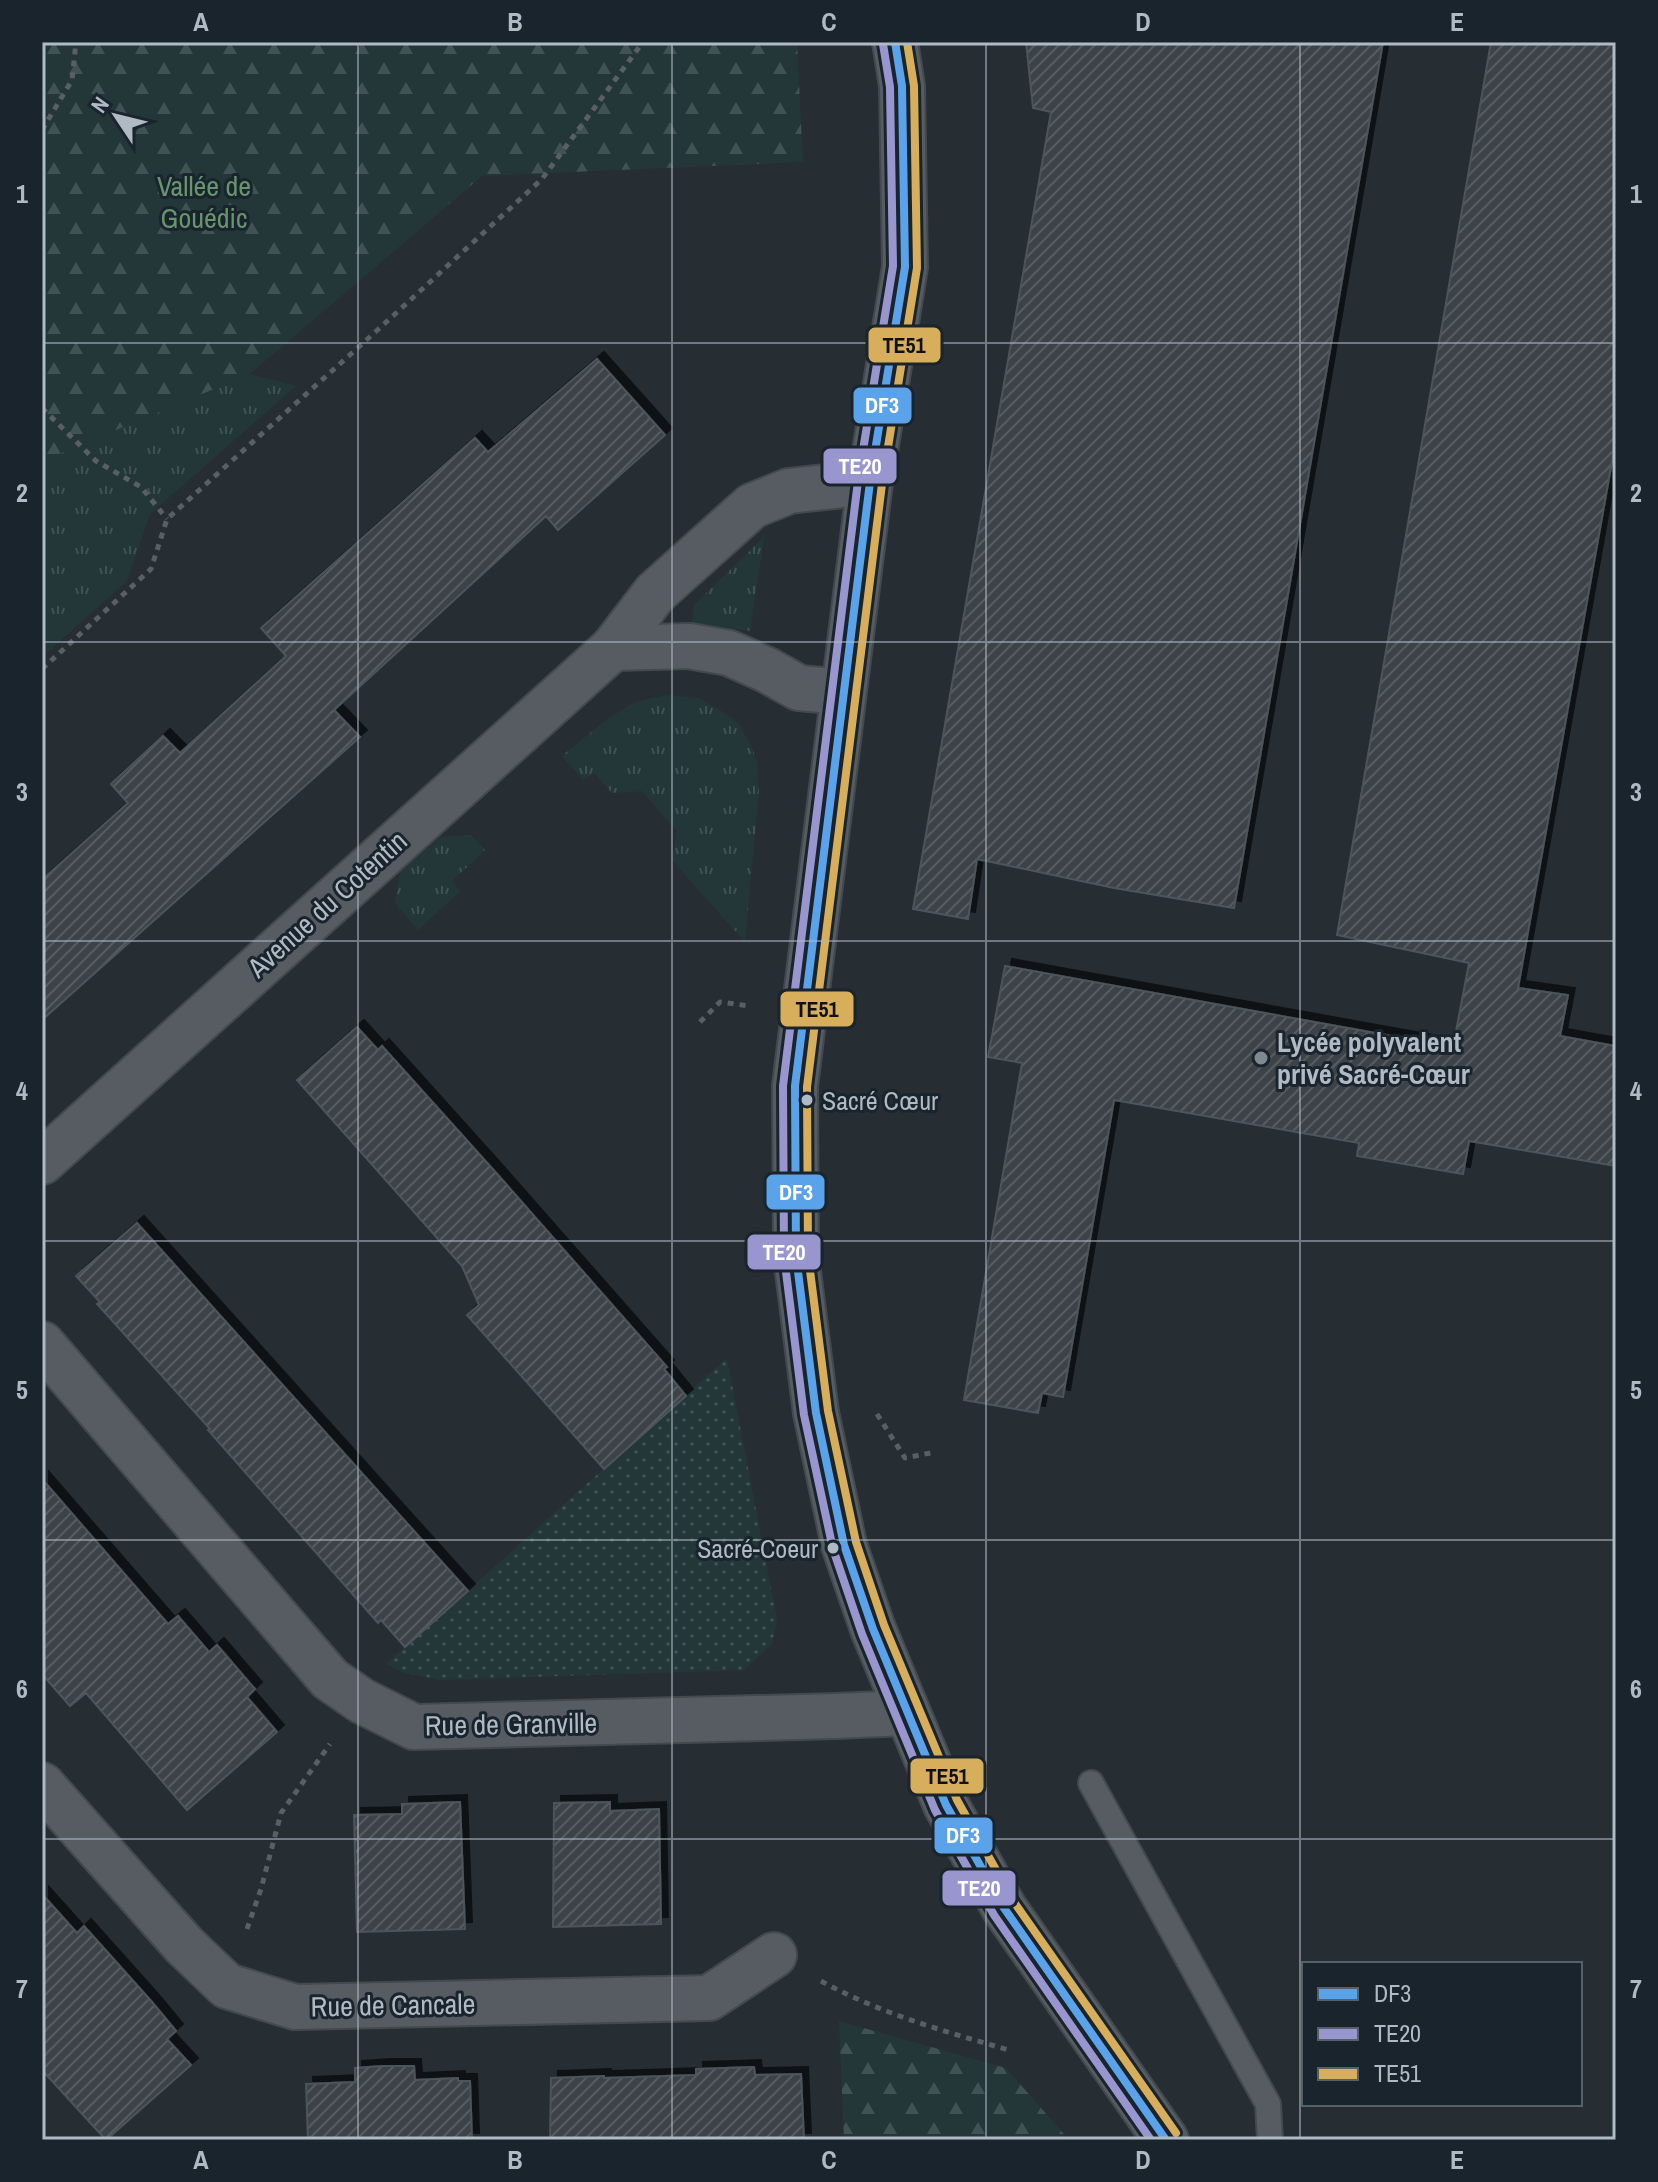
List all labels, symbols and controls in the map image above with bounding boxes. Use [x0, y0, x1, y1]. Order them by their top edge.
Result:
text: A [193, 4, 209, 39]
text: B [507, 4, 523, 39]
text: C [821, 4, 837, 39]
text: D [1135, 4, 1151, 39]
text: E [1450, 4, 1464, 39]
north arrow [76, 76, 156, 156]
text: N [84, 91, 116, 118]
park label: Vallée de Gouédic [157, 167, 251, 237]
text: 1 [16, 176, 28, 211]
text: 1 [1630, 176, 1642, 211]
line badge: TE51 [867, 326, 942, 364]
text: TE51 [882, 330, 927, 360]
line badge: DF3 [852, 386, 913, 425]
text: DF3 [865, 390, 899, 420]
line badge: TE20 [822, 447, 898, 485]
text: TE20 [838, 451, 882, 481]
text: 2 [16, 475, 28, 510]
text: 2 [1630, 475, 1642, 510]
text: 3 [16, 774, 28, 809]
text: 3 [1630, 774, 1642, 809]
street label: Avenue du Cotentin [238, 822, 415, 987]
line badge: TE51 [779, 990, 855, 1028]
text: TE51 [795, 994, 840, 1024]
place label: Lycée polyvalent privé Sacré-Cœur [1277, 1023, 1470, 1093]
marker: Lycée polyvalent privé Sacré-Cœur [1252, 1049, 1270, 1067]
text: 4 [16, 1073, 28, 1108]
text: 4 [1630, 1073, 1642, 1108]
place label: Sacré Cœur [822, 1083, 938, 1118]
marker: Sacré Cœur [799, 1092, 815, 1108]
line badge: DF3 [765, 1173, 826, 1211]
text: DF3 [779, 1177, 813, 1207]
line badge: TE20 [746, 1233, 822, 1271]
text: TE20 [762, 1237, 806, 1267]
text: 5 [16, 1372, 28, 1407]
text: 5 [1630, 1372, 1642, 1407]
place label: Sacré-Coeur [697, 1531, 818, 1566]
marker: Sacré-Coeur [825, 1540, 841, 1556]
text: 6 [16, 1671, 28, 1706]
text: 6 [1630, 1671, 1642, 1706]
street label: Rue de Granville [425, 1703, 597, 1745]
line badge: TE51 [909, 1757, 985, 1795]
text: TE51 [925, 1761, 970, 1791]
line badge: DF3 [933, 1816, 994, 1855]
text: DF3 [946, 1820, 980, 1850]
line badge: TE20 [941, 1869, 1017, 1907]
text: TE20 [957, 1873, 1001, 1903]
legend [1302, 1962, 1582, 2106]
text: 7 [16, 1971, 28, 2006]
text: 7 [1630, 1971, 1642, 2006]
text: DF3 [1374, 1977, 1411, 2009]
street label: Rue de Cancale [310, 1985, 476, 2025]
text: TE20 [1374, 2017, 1421, 2049]
text: TE51 [1374, 2057, 1421, 2089]
text: A [193, 2142, 209, 2177]
text: B [507, 2142, 523, 2177]
text: C [821, 2142, 837, 2177]
text: D [1135, 2142, 1151, 2177]
text: E [1450, 2142, 1464, 2177]

